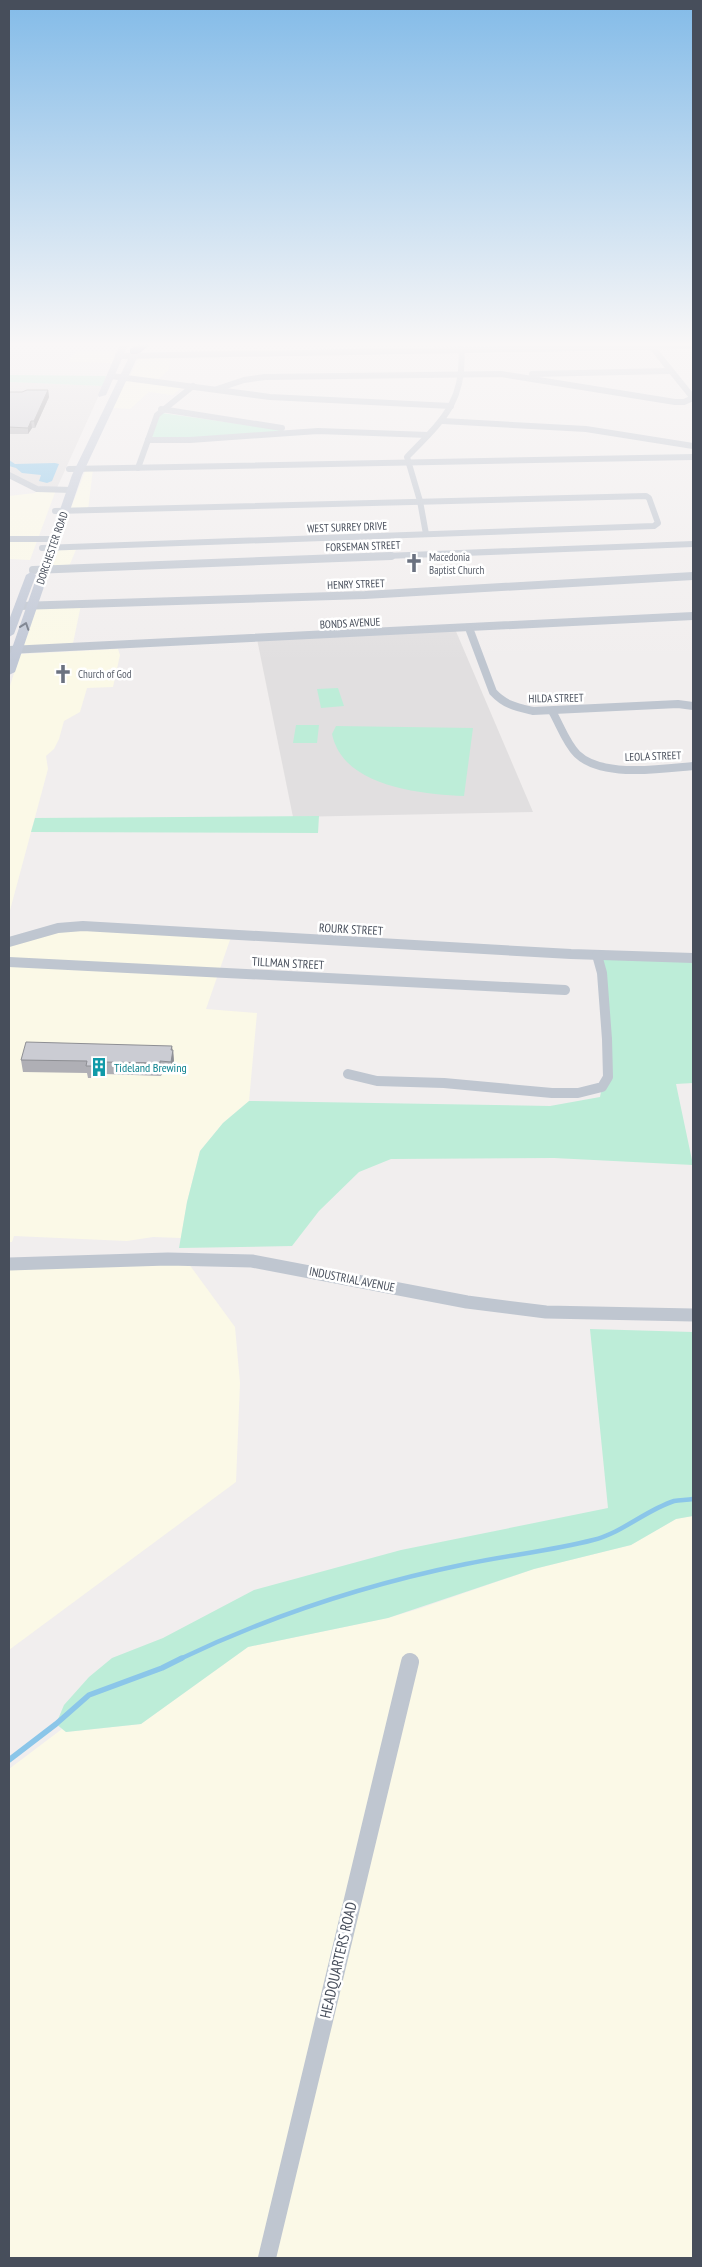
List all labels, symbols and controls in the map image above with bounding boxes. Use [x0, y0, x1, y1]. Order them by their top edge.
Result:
street label: DORCHESTER ROAD [33, 510, 71, 586]
street label: WEST SURREY DRIVE [307, 519, 387, 535]
street label: FORSEMAN STREET [325, 538, 401, 554]
place label: Macedonia Baptist Church [429, 550, 484, 577]
church icon: Macedonia Baptist Church [403, 552, 425, 574]
street label: HENRY STREET [327, 576, 385, 592]
street label: BONDS AVENUE [319, 614, 381, 632]
one-way arrow [19, 622, 29, 631]
church icon: Church of God [52, 663, 74, 685]
place label: Church of God [78, 667, 132, 681]
street label: HILDA STREET [528, 691, 584, 705]
street label: LEOLA STREET [625, 748, 682, 764]
street label: ROURK STREET [319, 920, 384, 938]
street label: TILLMAN STREET [251, 954, 325, 972]
building icon: Tideland Brewing [88, 1056, 110, 1078]
place label: Tideland Brewing [114, 1060, 187, 1075]
street label: INDUSTRIAL AVENUE [308, 1263, 396, 1295]
street label: HEADQUARTERS ROAD [315, 1900, 361, 2020]

